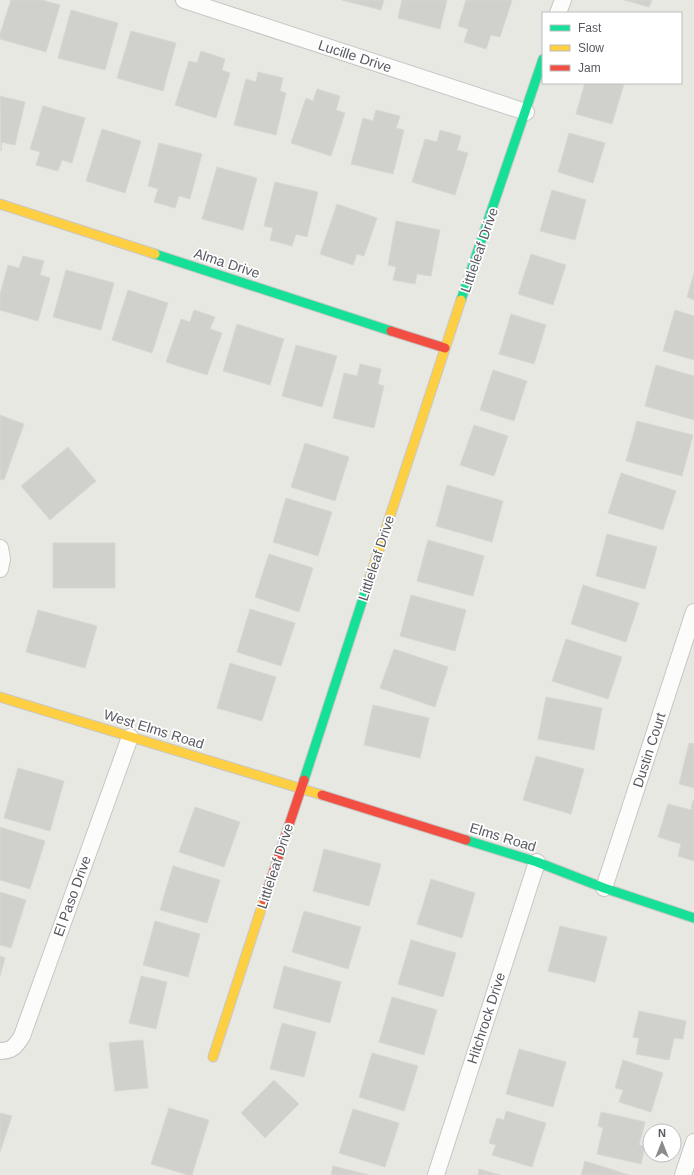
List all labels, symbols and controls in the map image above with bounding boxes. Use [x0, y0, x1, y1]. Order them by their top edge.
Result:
legend [542, 12, 682, 84]
text: Fast [578, 21, 602, 35]
street label: Lucille Drive [316, 37, 394, 75]
text: Slow [578, 41, 604, 55]
text: Jam [578, 61, 601, 75]
street label: Littleleaf Drive [457, 205, 501, 295]
street label: Alma Drive [192, 245, 262, 281]
street label: Littleleaf Drive [355, 513, 397, 603]
street label: West Elms Road [102, 706, 206, 752]
street label: Dustin Court [629, 710, 669, 789]
street label: Elms Road [468, 819, 538, 855]
street label: Littleleaf Drive [254, 821, 296, 911]
street label: El Paso Drive [50, 853, 94, 939]
street label: Hitchrock Drive [464, 970, 508, 1066]
north arrow [642, 1123, 682, 1163]
text: N [658, 1127, 666, 1139]

